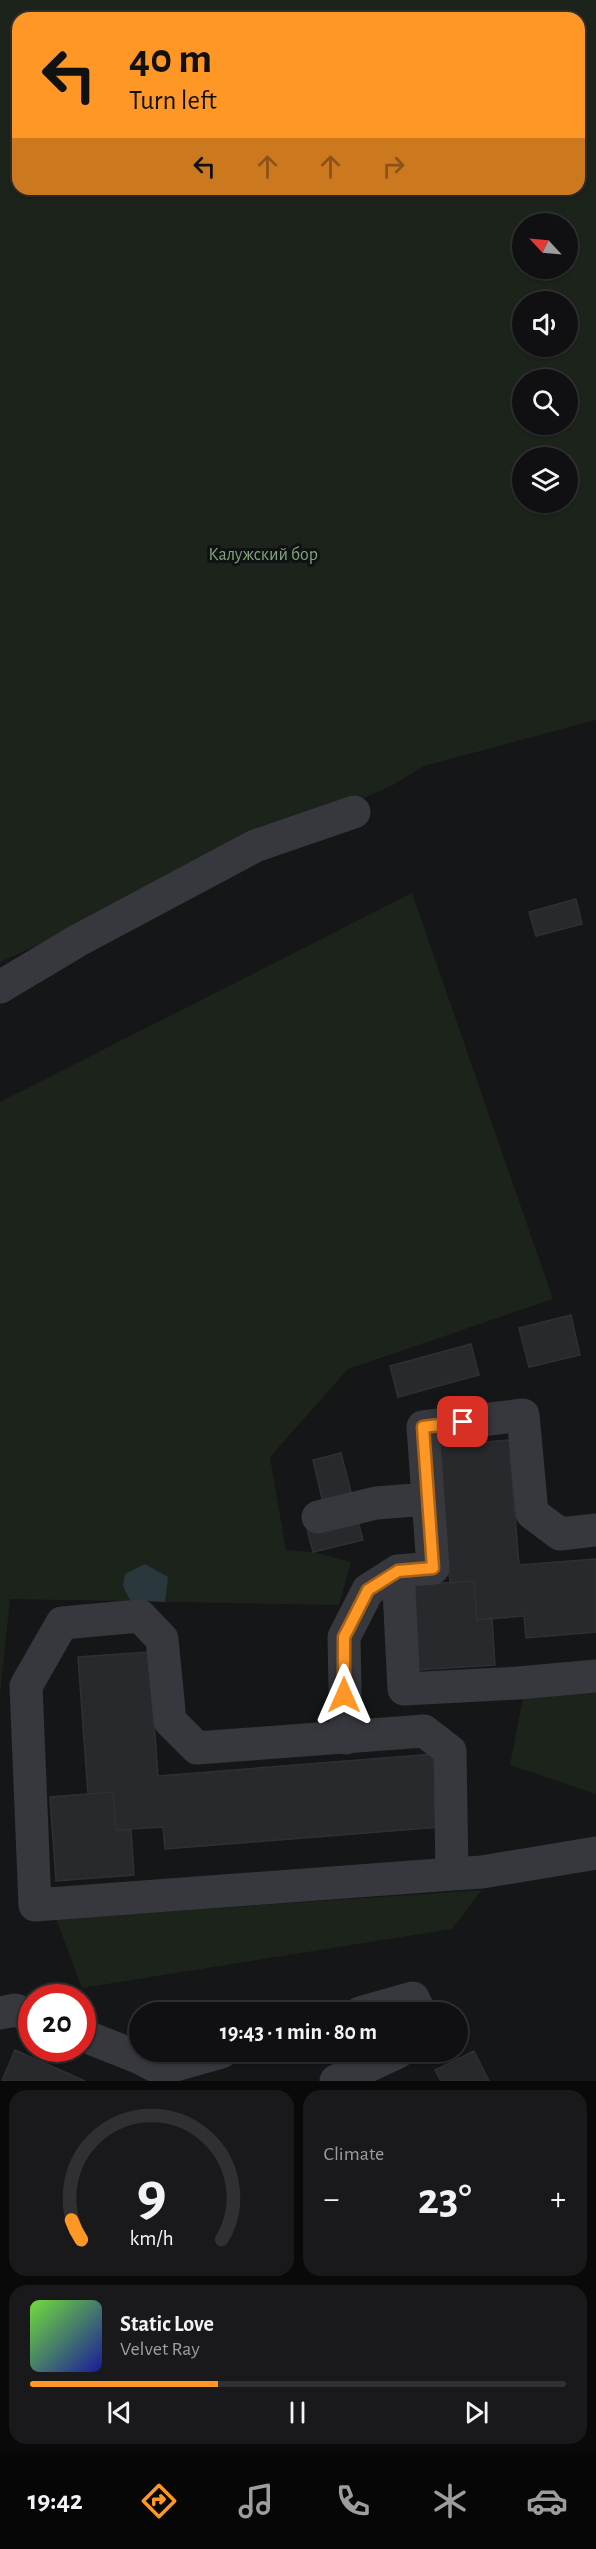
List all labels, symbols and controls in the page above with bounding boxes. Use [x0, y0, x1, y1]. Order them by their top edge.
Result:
icon: left [30, 36, 108, 114]
text: 40 m [129, 38, 212, 80]
text: Turn left [129, 87, 217, 114]
icon: left [188, 150, 221, 183]
icon: ahead [251, 150, 284, 183]
icon: ahead [314, 150, 347, 183]
icon: right [377, 150, 410, 183]
north arrow [512, 213, 578, 279]
map controls [512, 213, 578, 513]
button: sound [512, 291, 578, 357]
button: search [512, 369, 578, 435]
button: layers [512, 447, 578, 513]
park label: Калужский бор [208, 545, 318, 564]
pin [437, 1396, 488, 1447]
icon: arrive [446, 1405, 479, 1438]
position arrow [312, 1663, 376, 1727]
speed limit sign: 20 [18, 1984, 96, 2062]
text: 19:43 · 1 min · 80 m [220, 2021, 377, 2043]
text: Climate [324, 2144, 384, 2164]
text: 9 [136, 2164, 166, 2226]
text: 23° [418, 2177, 472, 2222]
text: − [324, 2183, 339, 2216]
text: + [550, 2183, 566, 2216]
text: km/h [129, 2228, 173, 2249]
text: Static Love [120, 2313, 214, 2335]
text: Velvet Ray [120, 2339, 200, 2359]
icon: previous [103, 2396, 136, 2429]
icon: pause [281, 2396, 314, 2429]
icon: next [460, 2396, 493, 2429]
icon: directions [138, 2480, 180, 2522]
icon: music [235, 2480, 277, 2522]
icon: phone [332, 2480, 374, 2522]
icon: climate [429, 2480, 471, 2522]
icon: car [526, 2480, 568, 2522]
text: 19:42 [28, 2487, 83, 2514]

